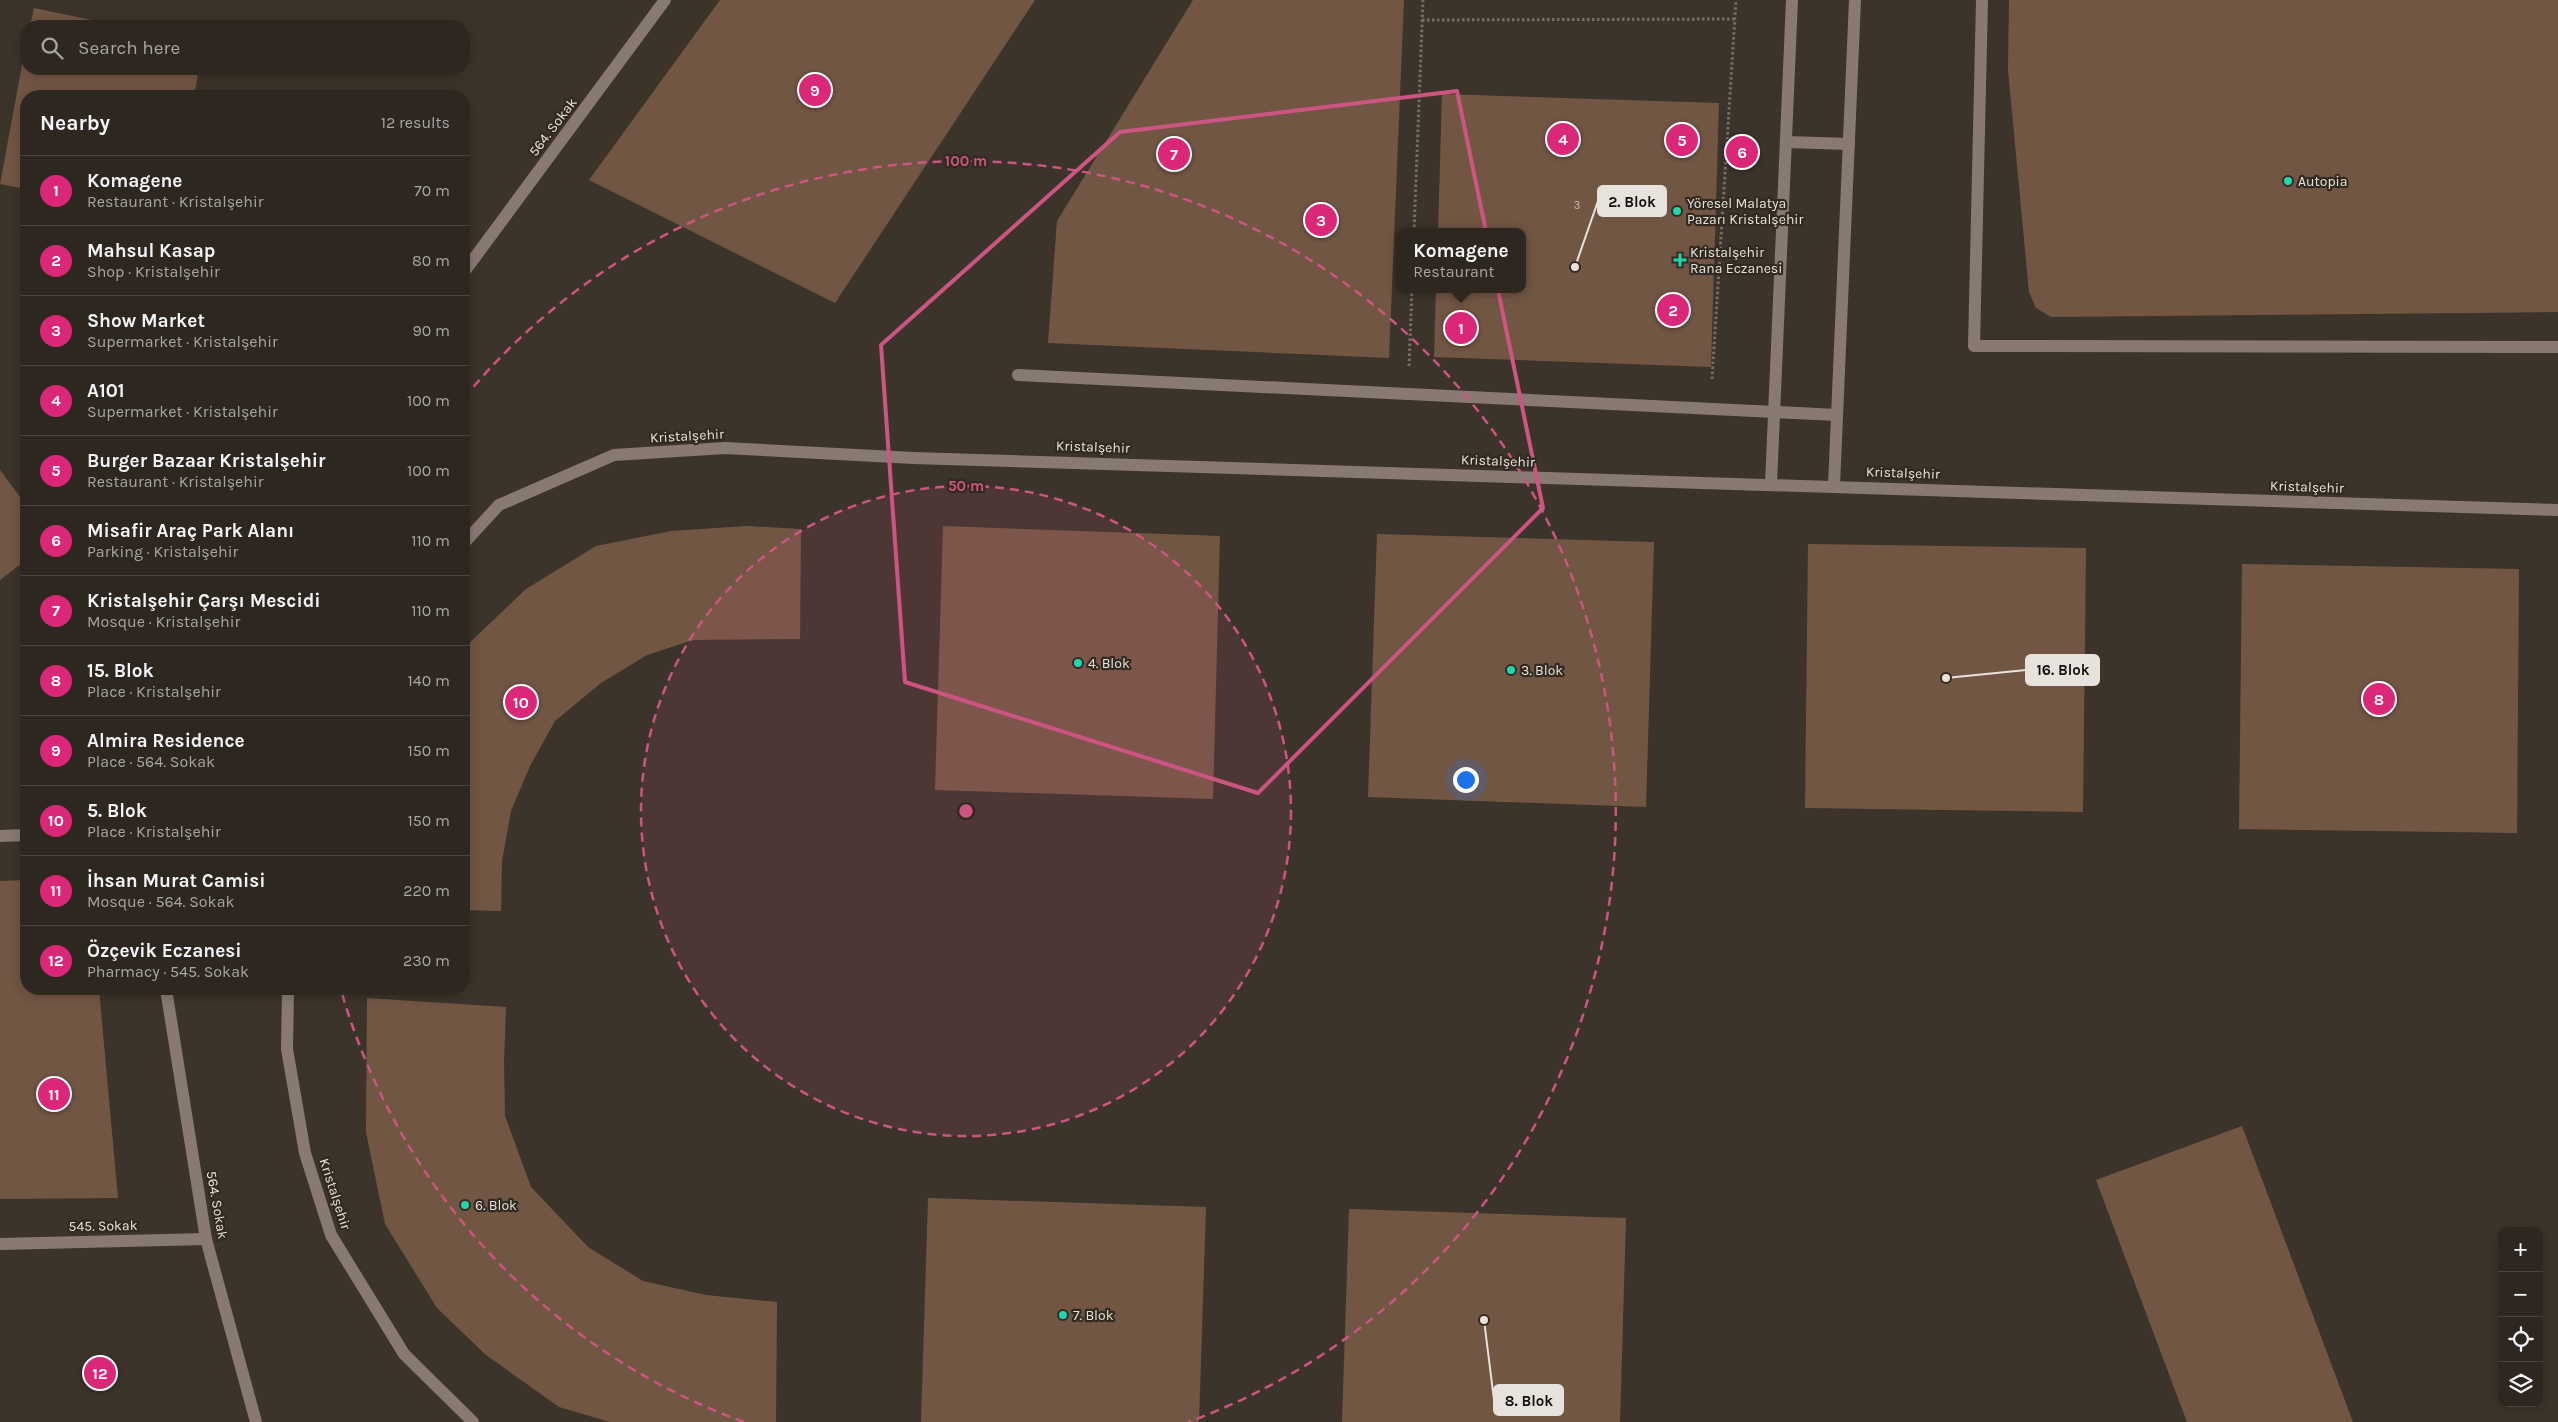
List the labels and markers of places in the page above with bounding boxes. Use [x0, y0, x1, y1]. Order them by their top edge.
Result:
pin: 9 [799, 71, 831, 109]
pin: 4 [1547, 120, 1579, 158]
pin: 5 [1666, 121, 1698, 159]
pin: 6 [1726, 133, 1758, 171]
pin: 7 [1158, 135, 1190, 173]
place label: Autopia [2298, 173, 2348, 190]
marker: Autopia [2282, 175, 2294, 187]
callout: 2. Blok [1598, 186, 1666, 216]
place label: Yöresel Malatya Pazarı Kristalşehir [1687, 195, 1805, 228]
pin: 3 [1305, 201, 1337, 239]
marker: Yöresel Malatya Pazarı Kristalşehir [1671, 205, 1683, 217]
place label: Kristalşehir Rana Eczanesi [1690, 244, 1782, 277]
marker: Kristalşehir Rana Eczanesi [1674, 254, 1686, 266]
pin: 2 [1657, 291, 1689, 329]
pin: 1 [1445, 309, 1477, 347]
place label: 4. Blok [1088, 655, 1130, 672]
callout: 16. Blok [2026, 655, 2099, 685]
marker: 4. Blok [1072, 657, 1084, 669]
place label: 3. Blok [1521, 662, 1563, 679]
marker: 3. Blok [1505, 664, 1517, 676]
pin: 8 [2363, 680, 2395, 718]
pin: 10 [505, 683, 537, 721]
centre of rings [957, 802, 975, 820]
pin: 11 [38, 1075, 70, 1113]
place label: 6. Blok [475, 1197, 517, 1214]
marker: 6. Blok [459, 1199, 471, 1211]
place label: 7. Blok [1073, 1307, 1114, 1324]
marker: 7. Blok [1057, 1309, 1069, 1321]
pin: 12 [84, 1354, 116, 1392]
callout: 8. Blok [1494, 1385, 1563, 1415]

